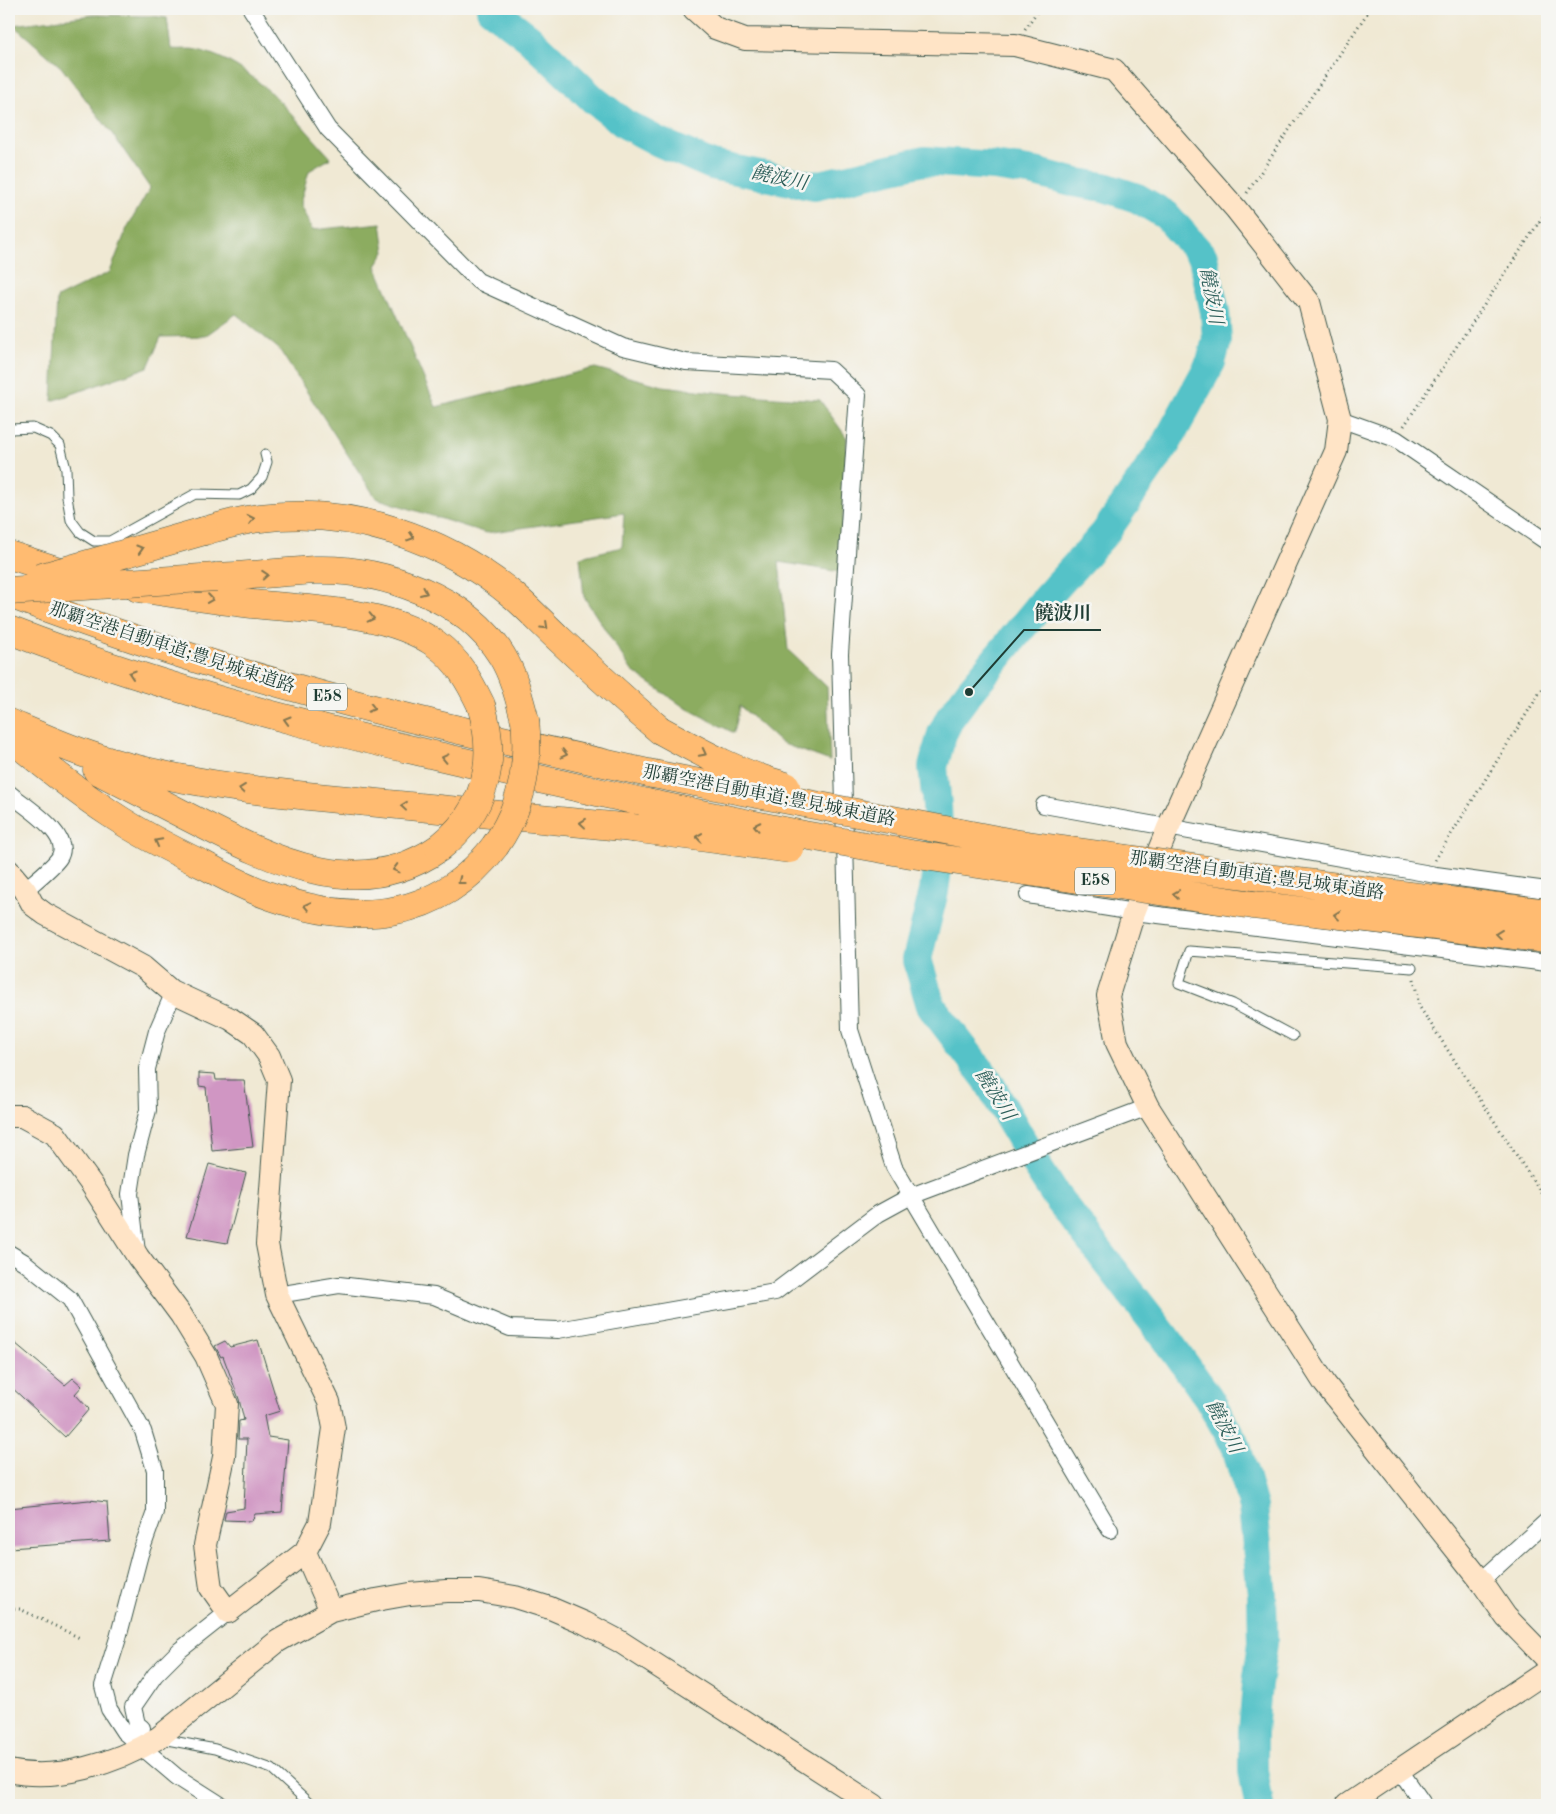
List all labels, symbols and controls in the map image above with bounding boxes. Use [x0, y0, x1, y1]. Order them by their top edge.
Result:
water label: 饒波川 [749, 162, 811, 195]
water label: 饒波川 [1196, 266, 1227, 328]
one-way arrow [247, 514, 256, 525]
one-way arrow [406, 531, 415, 541]
one-way arrow [135, 544, 144, 554]
one-way arrow [261, 569, 269, 580]
one-way arrow [419, 586, 428, 597]
one-way arrow [206, 593, 214, 604]
callout: 饒波川 [1024, 596, 1101, 630]
street label: 那覇空港自動車道;豊見城東道路 [47, 598, 298, 696]
text: 饒波川 [1034, 602, 1092, 624]
one-way arrow [367, 612, 375, 623]
one-way arrow [539, 620, 548, 629]
one-way arrow [128, 670, 136, 680]
road number: E58 [307, 684, 347, 710]
one-way arrow [368, 702, 377, 713]
one-way arrow [283, 715, 292, 726]
one-way arrow [697, 747, 706, 757]
one-way arrow [560, 748, 569, 759]
one-way arrow [441, 753, 450, 764]
street label: 那覇空港自動車道;豊見城東道路 [641, 761, 897, 829]
one-way arrow [238, 784, 246, 795]
one-way arrow [400, 800, 408, 811]
one-way arrow [579, 818, 587, 829]
one-way arrow [752, 821, 761, 831]
one-way arrow [694, 832, 702, 843]
one-way arrow [154, 838, 163, 848]
street label: 那覇空港自動車道;豊見城東道路 [1128, 847, 1386, 903]
one-way arrow [393, 864, 401, 874]
road number: E58 [1075, 868, 1115, 894]
one-way arrow [457, 875, 467, 884]
one-way arrow [1172, 889, 1181, 899]
one-way arrow [302, 901, 311, 912]
one-way arrow [1333, 910, 1341, 921]
one-way arrow [1495, 929, 1503, 940]
water label: 饒波川 [971, 1065, 1020, 1126]
water label: 饒波川 [1202, 1396, 1247, 1458]

